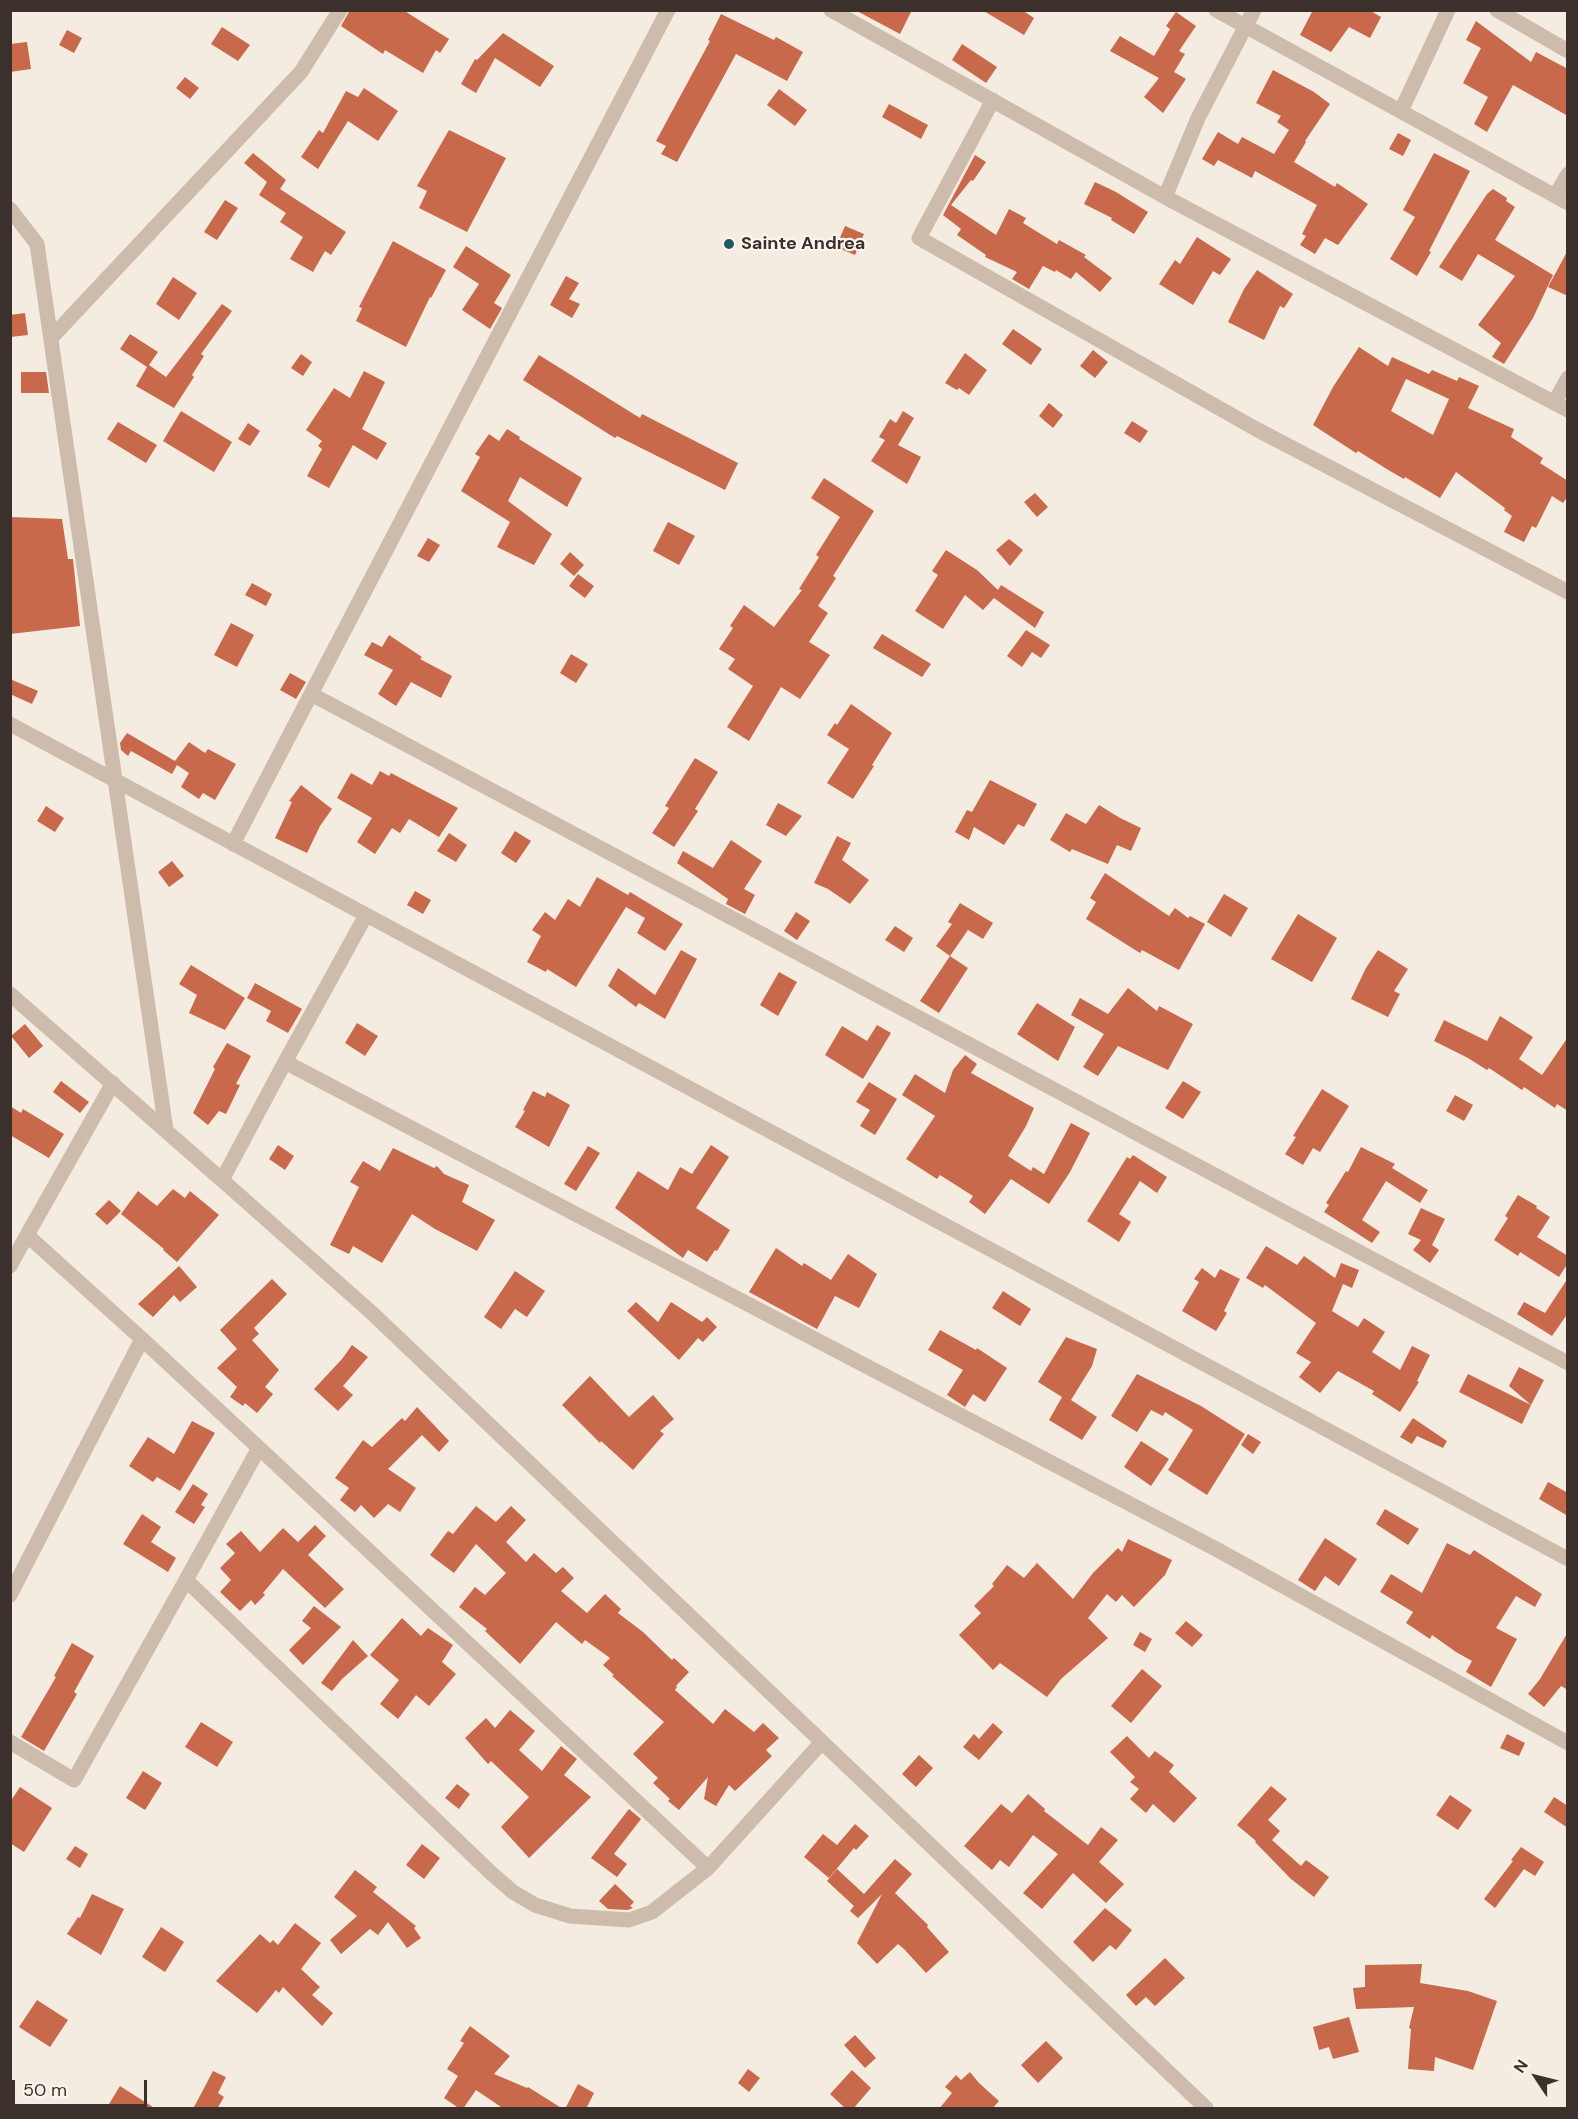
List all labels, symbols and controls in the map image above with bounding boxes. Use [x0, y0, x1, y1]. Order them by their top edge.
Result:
place label: Sainte Andrea [741, 233, 865, 255]
marker: Sainte Andrea [722, 237, 736, 251]
north arrow [1506, 2047, 1566, 2107]
text: N [1509, 2056, 1533, 2077]
scale bar [15, 2068, 150, 2106]
text: 50 m [23, 2078, 67, 2102]

